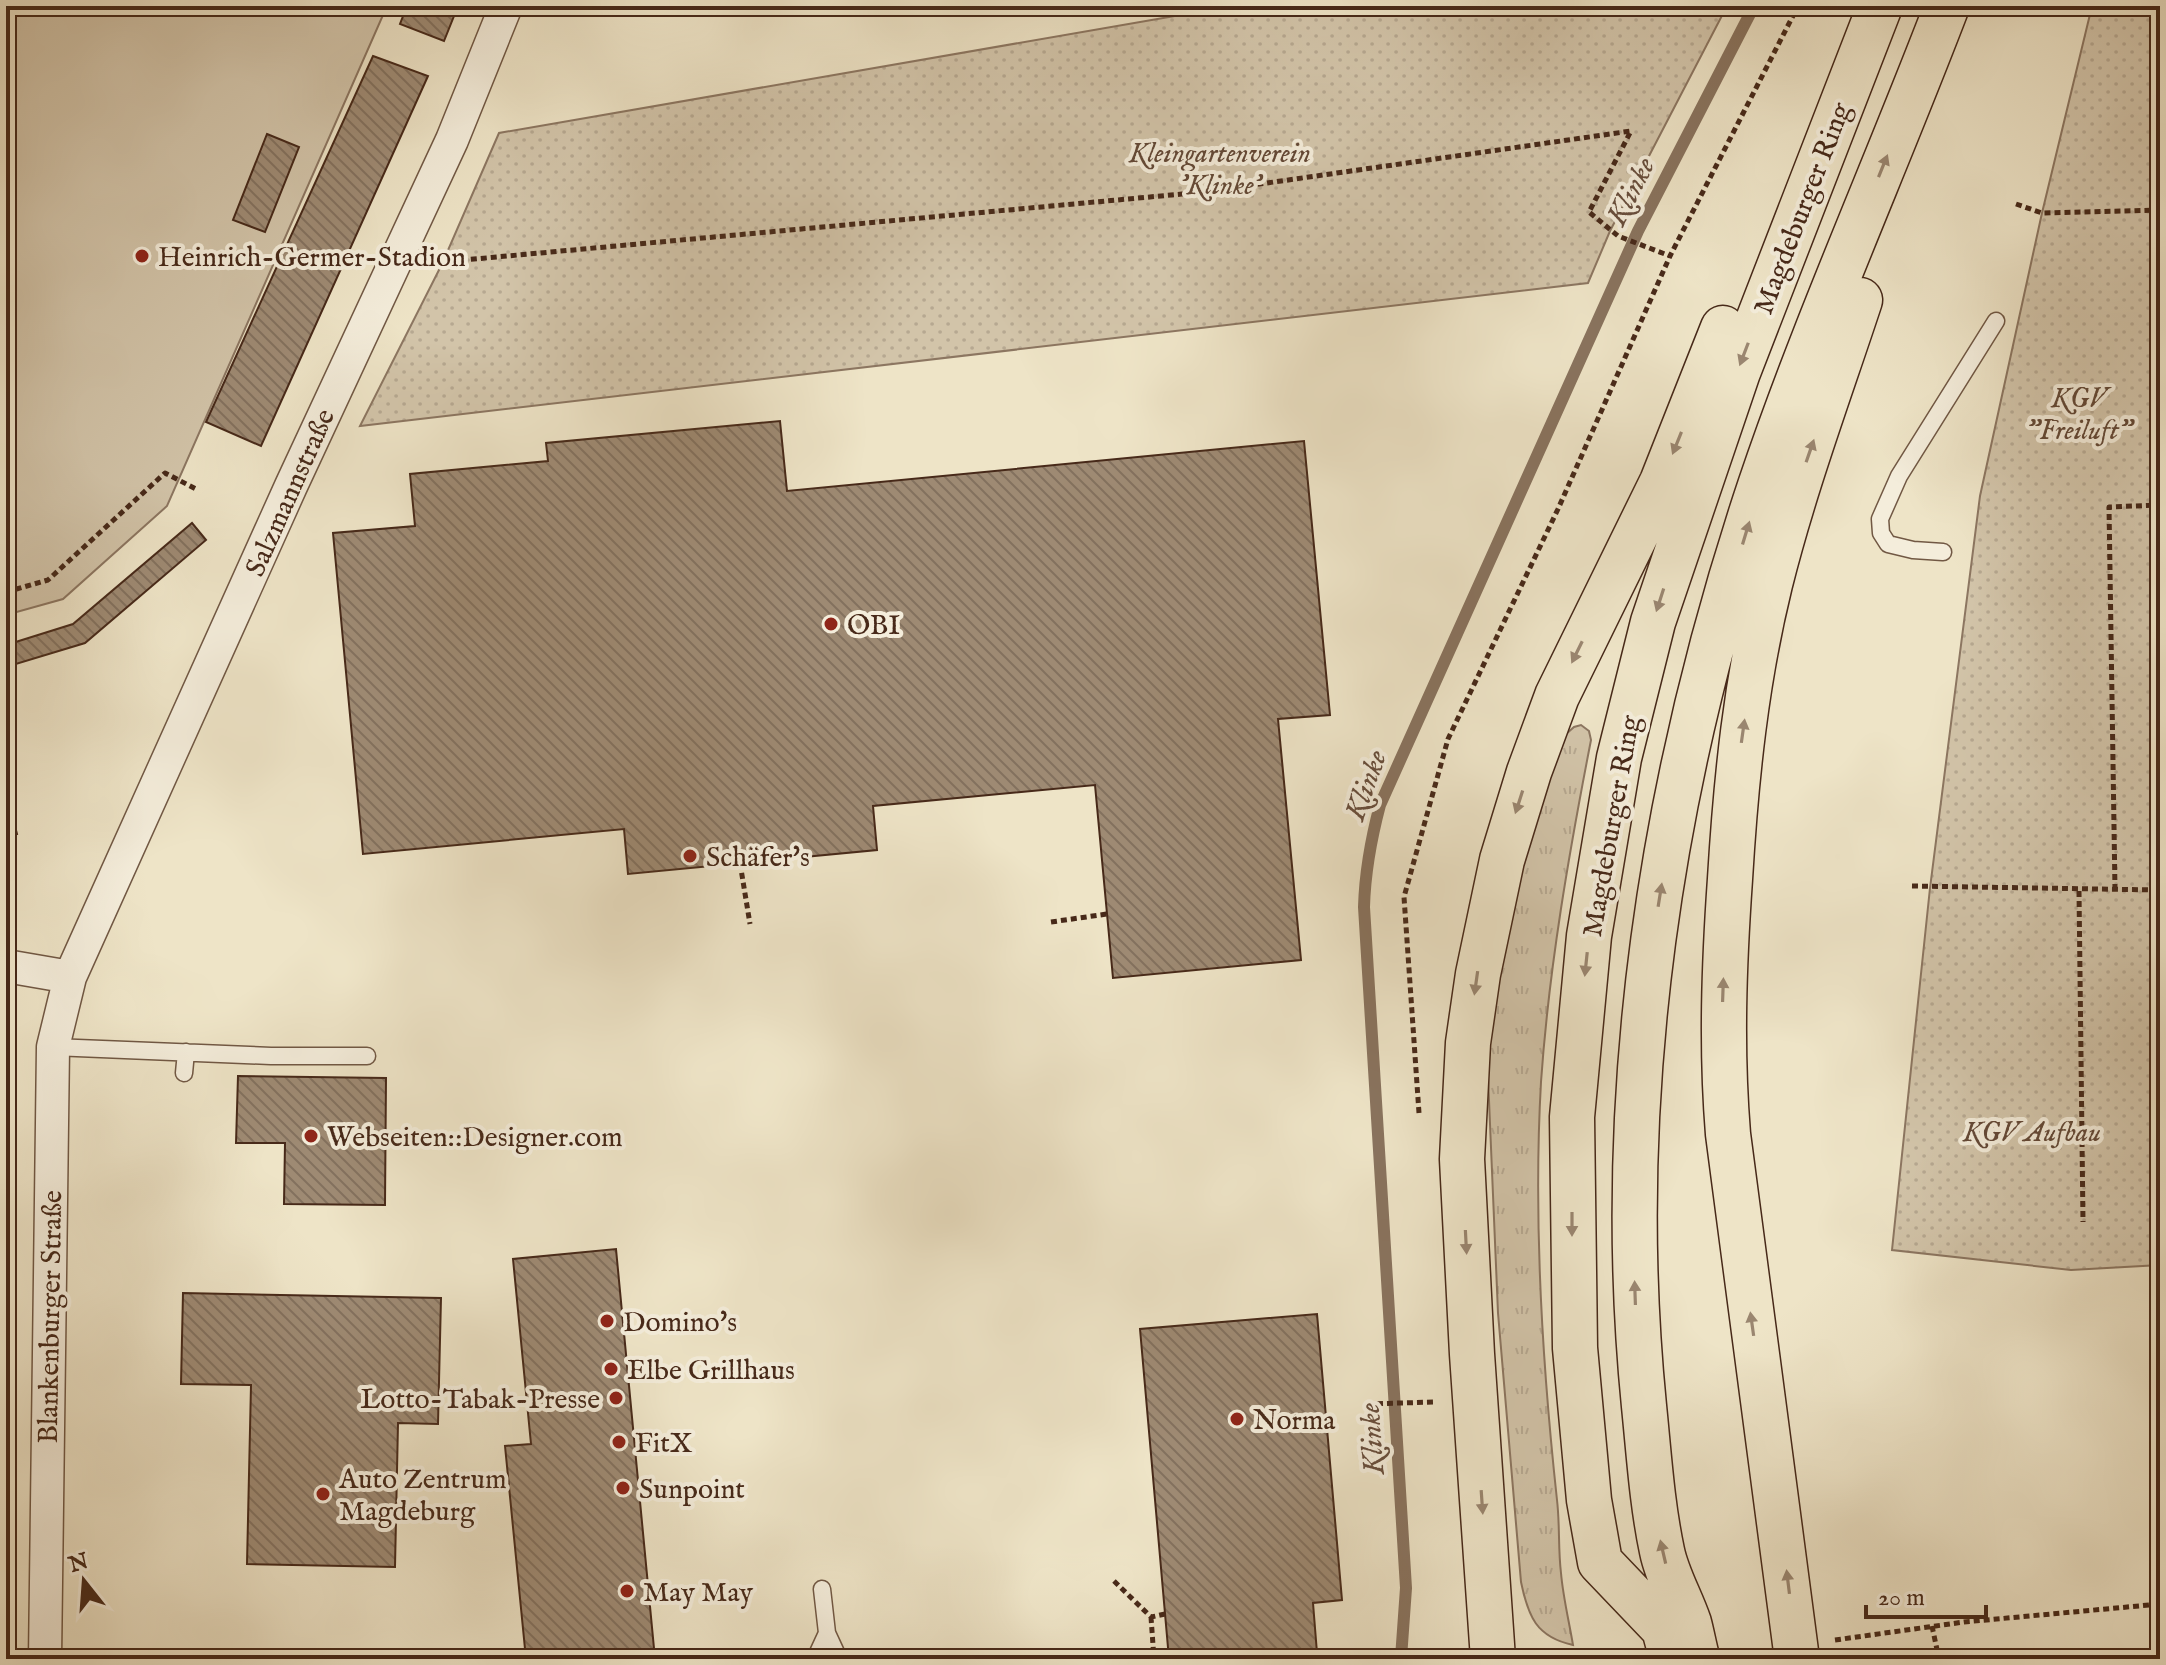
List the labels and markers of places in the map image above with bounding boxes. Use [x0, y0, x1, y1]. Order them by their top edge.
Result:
place label: Heinrich-Germer-Stadion [158, 241, 466, 276]
marker: Heinrich-Germer-Stadion [133, 247, 151, 265]
place label: OBI [847, 609, 900, 644]
marker: OBI [822, 615, 840, 633]
place label: Schäfer's [706, 841, 810, 876]
marker: Schäfer's [681, 847, 699, 865]
place label: Webseiten::Designer.com [327, 1121, 623, 1156]
marker: Webseiten::Designer.com [302, 1127, 320, 1145]
place label: Domino's [623, 1306, 737, 1341]
marker: Domino's [598, 1312, 616, 1330]
place label: Elbe Grillhaus [627, 1354, 795, 1389]
marker: Elbe Grillhaus [602, 1360, 620, 1378]
place label: Lotto-Tabak-Presse [360, 1383, 600, 1418]
marker: Lotto-Tabak-Presse [607, 1389, 625, 1407]
place label: Norma [1253, 1404, 1336, 1439]
marker: Norma [1228, 1410, 1246, 1428]
place label: FitX [635, 1427, 693, 1462]
marker: FitX [610, 1433, 628, 1451]
place label: Auto Zentrum Magdeburg [338, 1463, 507, 1530]
place label: Sunpoint [639, 1473, 745, 1508]
marker: Sunpoint [614, 1479, 632, 1497]
marker: Auto Zentrum Magdeburg [314, 1485, 332, 1503]
place label: May May [643, 1576, 753, 1611]
marker: May May [618, 1582, 636, 1600]

